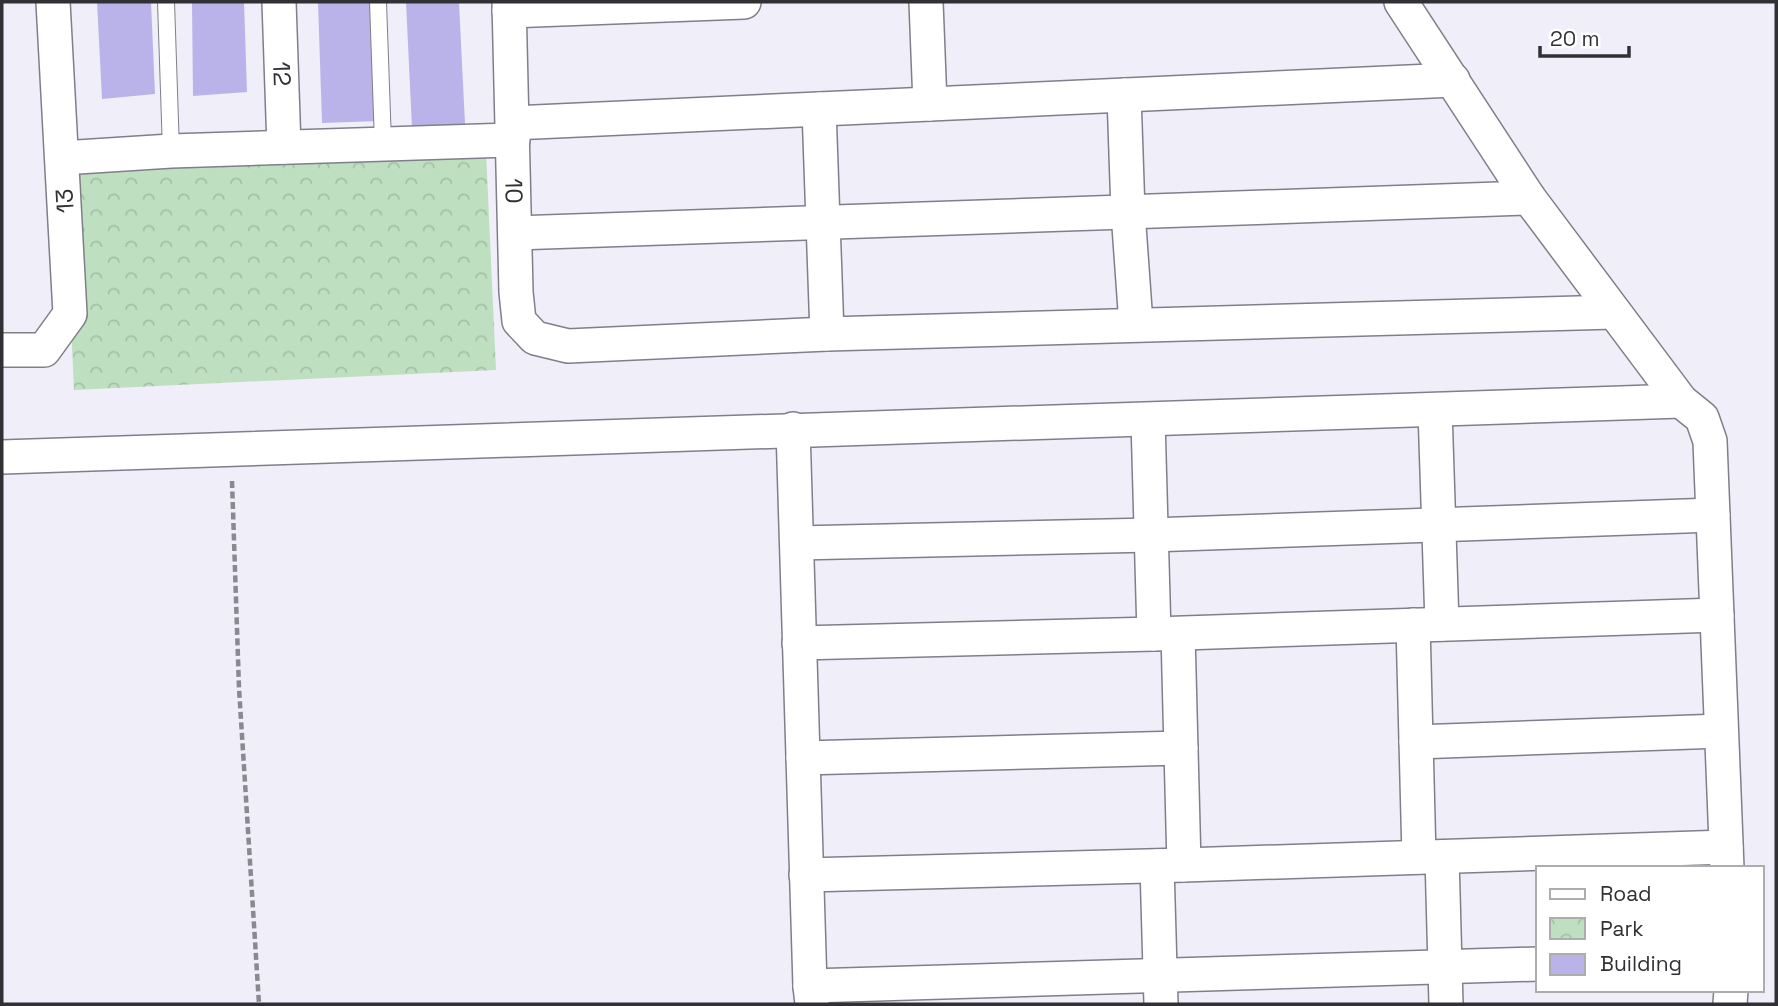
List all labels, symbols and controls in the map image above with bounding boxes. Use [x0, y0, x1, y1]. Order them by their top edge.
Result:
scale bar [1540, 14, 1629, 58]
text: 20 m [1550, 25, 1600, 52]
street label: 12 [266, 61, 298, 87]
street label: 10 [498, 178, 530, 204]
street label: 13 [48, 188, 81, 214]
legend [1536, 866, 1764, 992]
text: Road [1600, 880, 1652, 907]
text: Park [1600, 915, 1644, 942]
text: Building [1600, 950, 1682, 977]

